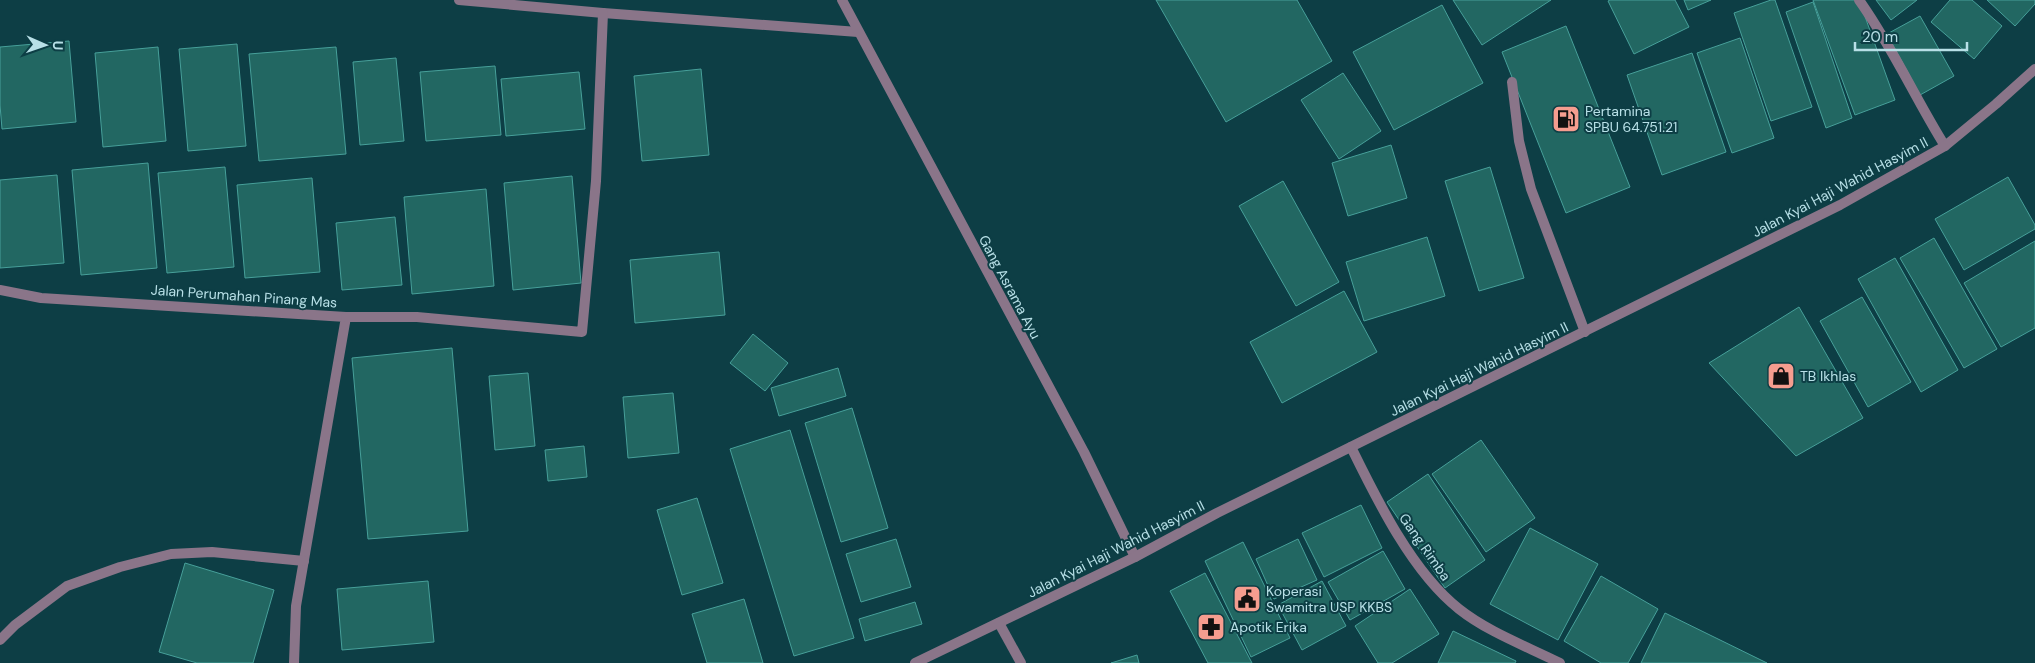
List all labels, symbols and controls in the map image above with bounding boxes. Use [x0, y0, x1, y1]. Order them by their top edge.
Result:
north arrow [20, 20, 70, 70]
scale bar [1855, 20, 1968, 52]
text: 20 m [1862, 27, 1898, 47]
text: U [49, 40, 67, 51]
place label: Pertamina SPBU 64.751.21 [1585, 102, 1677, 136]
fuel station icon: Pertamina SPBU 64.751.21 [1551, 104, 1581, 134]
street label: Jalan Kyai Haji Wahid Hasyim II [1749, 133, 1931, 241]
street label: Gang Asrama Ayu [975, 232, 1045, 342]
street label: Jalan Perumahan Pinang Mas [150, 281, 338, 311]
street label: Jalan Kyai Haji Wahid Hasyim II [1387, 318, 1571, 420]
shop icon: TB Ikhlas [1766, 361, 1796, 391]
place label: TB Ikhlas [1800, 367, 1856, 385]
street label: Jalan Kyai Haji Wahid Hasyim II [1024, 496, 1208, 602]
street label: Gang Rimba [1395, 510, 1455, 584]
place label: Koperasi Swamitra USP KKBS [1266, 582, 1392, 616]
public building icon: Koperasi Swamitra USP KKBS [1232, 584, 1262, 614]
pharmacy icon: Apotik Erika [1196, 612, 1226, 642]
place label: Apotik Erika [1230, 618, 1307, 636]

